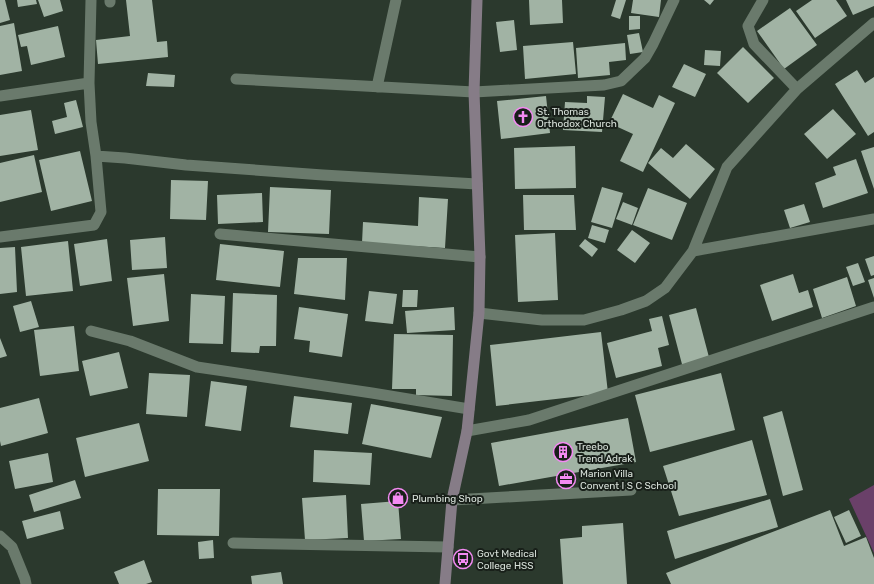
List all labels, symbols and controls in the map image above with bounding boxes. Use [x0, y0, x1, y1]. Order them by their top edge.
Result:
church icon: St. Thomas Orthodox Church [512, 106, 534, 128]
place label: St. Thomas Orthodox Church [537, 106, 617, 130]
building icon: Treebo Trend Adrak [552, 441, 574, 463]
place label: Treebo Trend Adrak [577, 441, 633, 465]
office icon: Marion Villa Convent I S C School [555, 468, 577, 490]
place label: Marion Villa Convent I S C School [580, 468, 676, 492]
shop icon: Plumbing Shop [387, 487, 409, 509]
place label: Plumbing Shop [412, 493, 483, 505]
bus stop icon: Govt Medical College HSS [452, 548, 474, 570]
place label: Govt Medical College HSS [477, 548, 537, 572]

